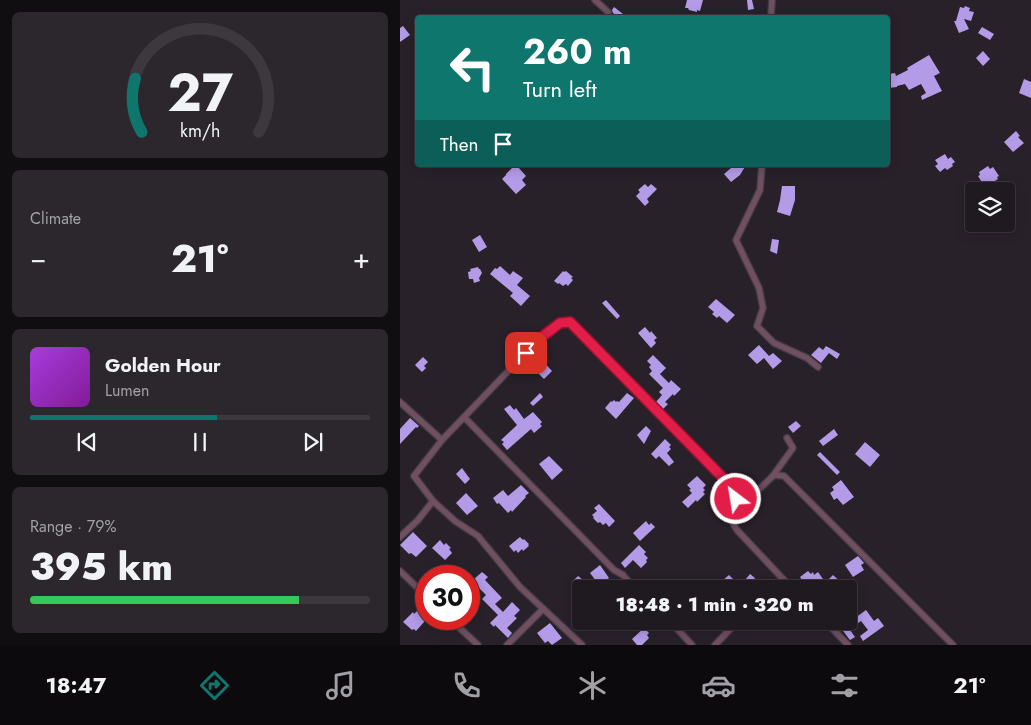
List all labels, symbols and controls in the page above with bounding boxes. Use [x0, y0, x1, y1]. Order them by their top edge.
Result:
text: 260 m [523, 27, 632, 77]
icon: left [440, 35, 505, 100]
text: 27 [167, 55, 233, 131]
text: Turn left [523, 73, 597, 105]
text: km/h [180, 118, 220, 144]
icon: arrive [489, 130, 517, 158]
text: Then [440, 131, 479, 158]
map controls [965, 182, 1015, 232]
button: layers [965, 182, 1015, 232]
text: Climate [30, 207, 81, 230]
text: 21° [171, 231, 228, 286]
text: − [30, 238, 47, 279]
text: + [353, 238, 370, 279]
pin [505, 332, 547, 374]
icon: arrive [512, 339, 540, 367]
text: Golden Hour [105, 352, 221, 379]
text: Lumen [105, 379, 149, 402]
icon: previous [73, 428, 101, 456]
icon: pause [186, 428, 214, 456]
icon: next [299, 428, 327, 456]
position arrow [709, 472, 761, 524]
text: Range · 79% [30, 515, 116, 538]
text: 395 km [30, 539, 173, 594]
speed limit sign: 30 [415, 565, 480, 630]
text: 18:48 · 1 min · 320 m [616, 591, 813, 618]
icon: directions [197, 668, 232, 703]
icon: music [323, 668, 358, 703]
icon: phone [449, 668, 484, 703]
icon: climate [575, 668, 610, 703]
icon: car [701, 668, 736, 703]
icon: filters [827, 668, 862, 703]
text: 18:47 [46, 669, 106, 701]
text: 21° [953, 669, 985, 701]

